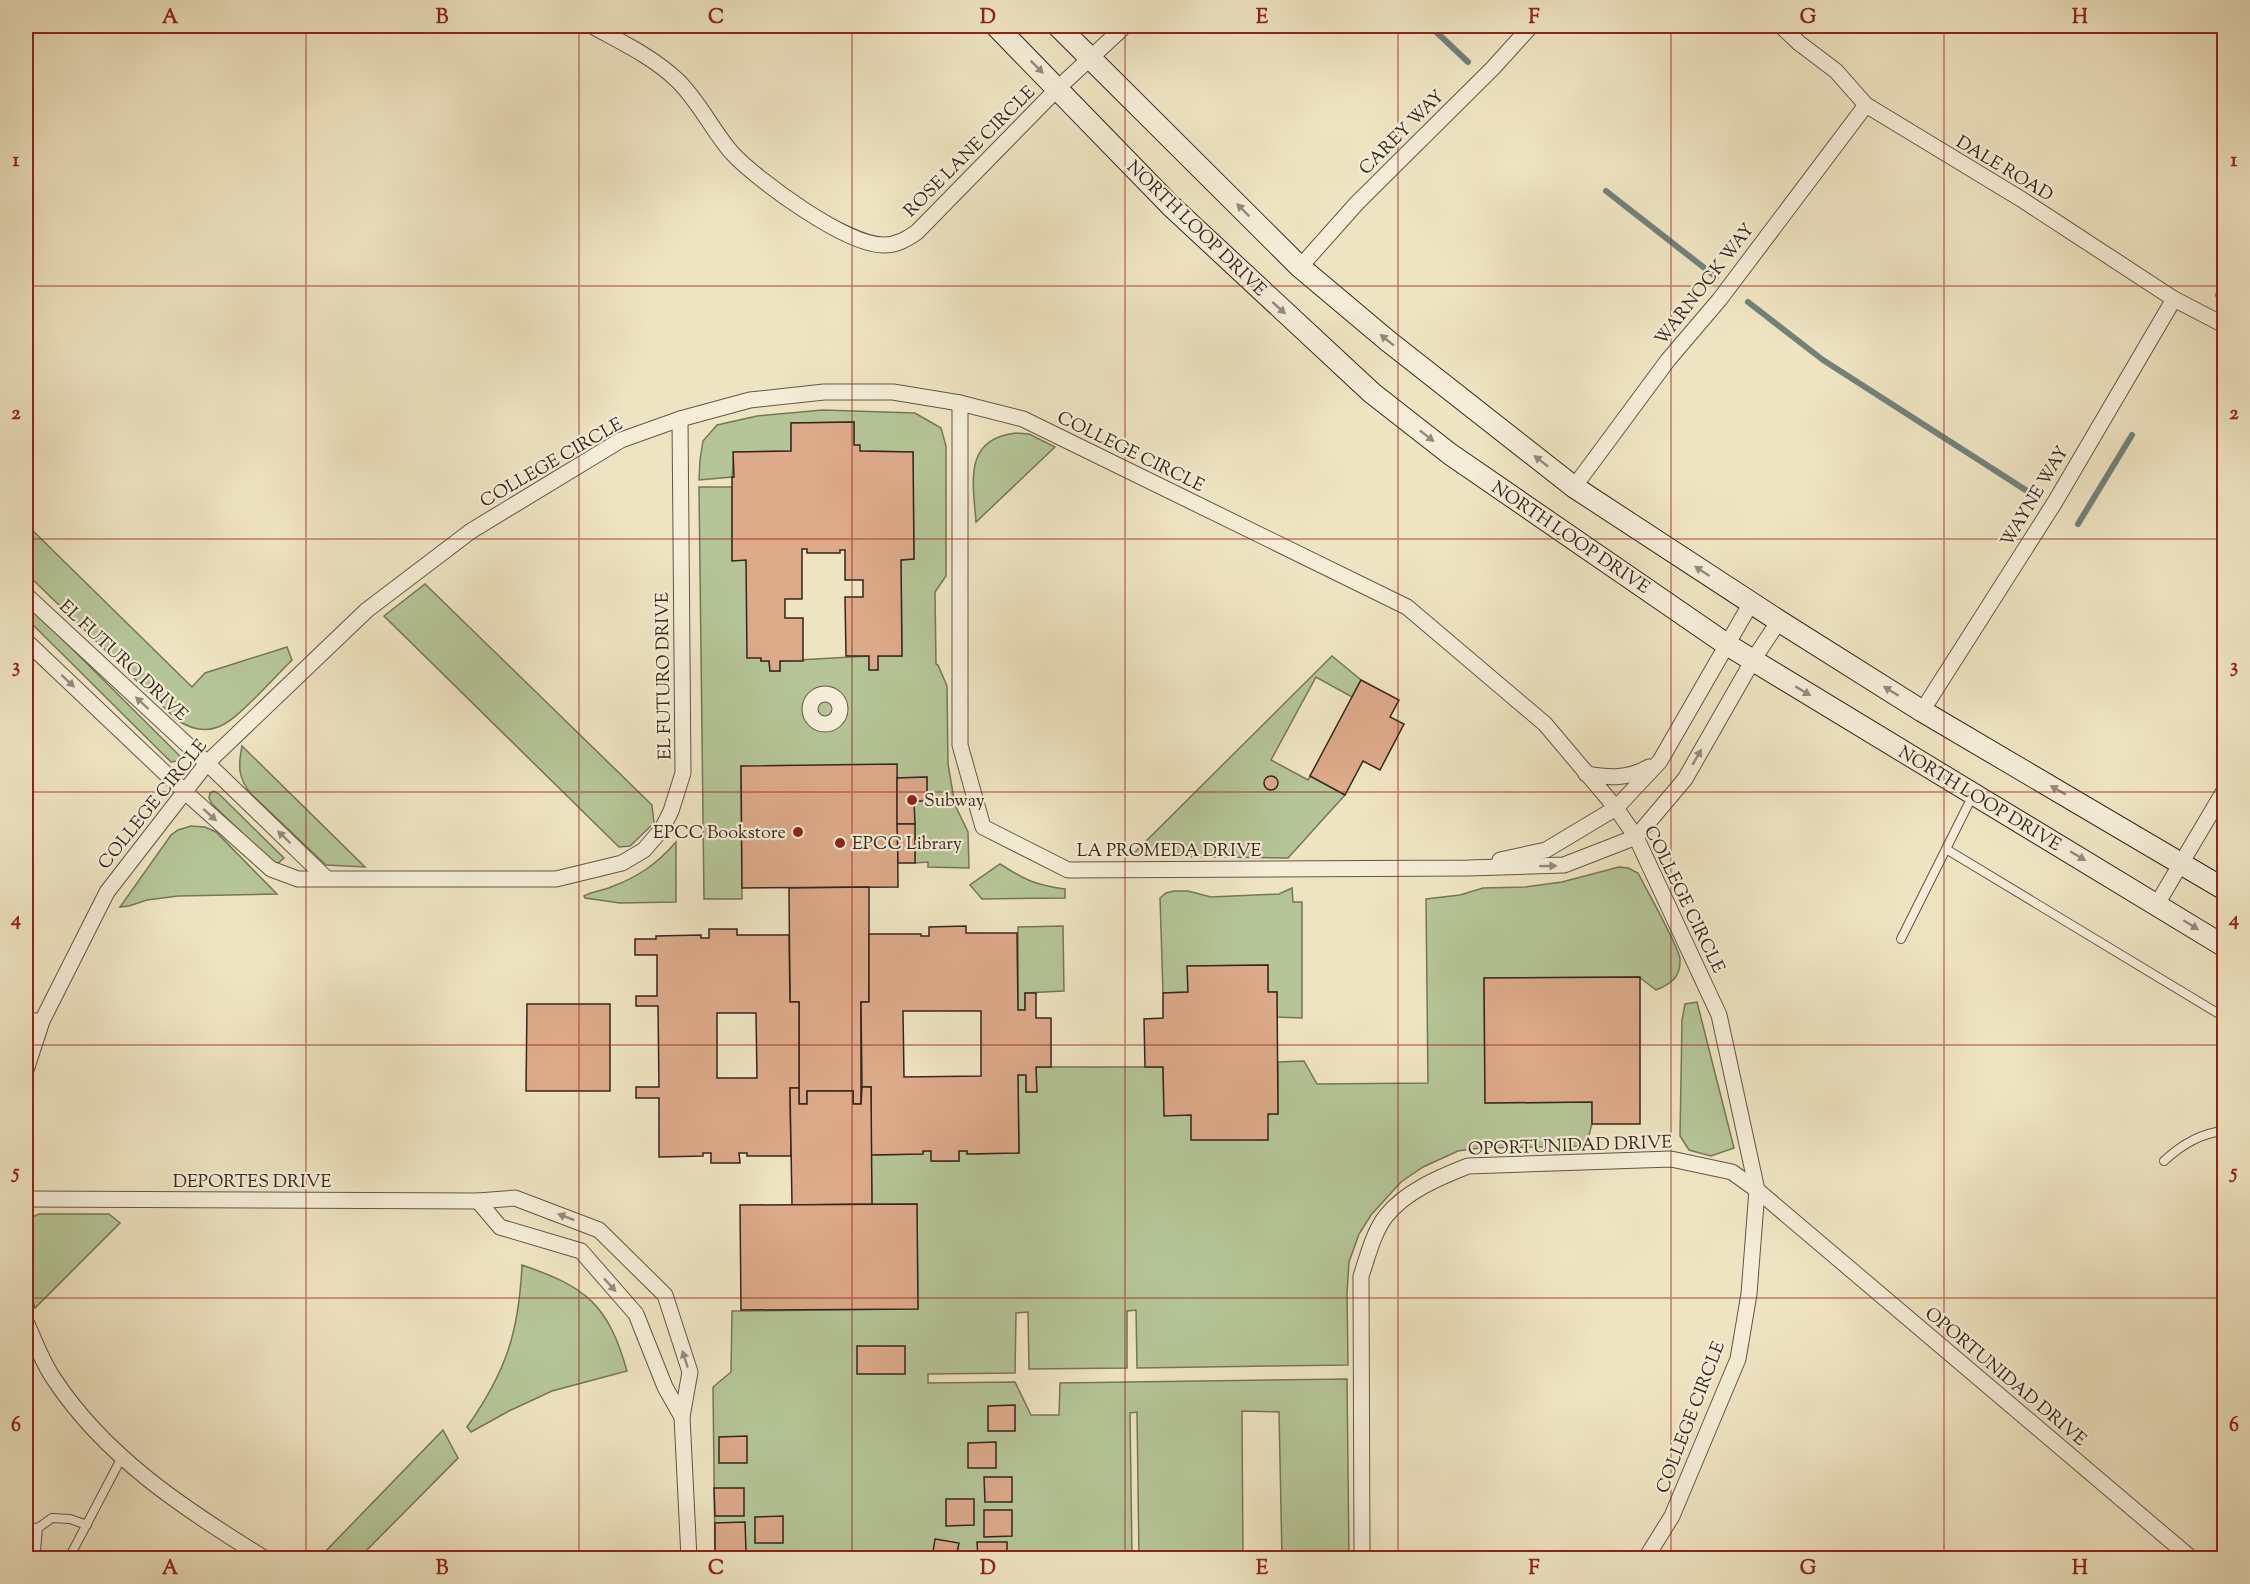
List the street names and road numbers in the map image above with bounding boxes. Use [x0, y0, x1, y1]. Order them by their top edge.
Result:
street label: ROSE LANE CIRCLE [899, 81, 1042, 224]
street label: CAREY WAY [1354, 85, 1451, 182]
street label: DALE ROAD [1950, 130, 2058, 209]
street label: NORTH LOOP DRIVE [1120, 156, 1272, 303]
street label: WARNOCK WAY [1650, 219, 1762, 352]
street label: COLLEGE CIRCLE [1052, 406, 1208, 500]
street label: COLLEGE CIRCLE [476, 412, 628, 515]
street label: WAYNE WAY [1995, 442, 2076, 552]
street label: NORTH LOOP DRIVE [1486, 476, 1654, 601]
street label: EL FUTURO DRIVE [651, 592, 679, 760]
street label: EL FUTURO DRIVE [52, 595, 193, 728]
street label: COLLEGE CIRCLE [93, 734, 214, 876]
street label: NORTH LOOP DRIVE [1893, 741, 2065, 859]
street label: COLLEGE CIRCLE [1636, 822, 1730, 978]
street label: LA PROMEDA DRIVE [1077, 839, 1261, 865]
street label: OPORTUNIDAD DRIVE [1467, 1130, 1673, 1164]
street label: DEPORTES DRIVE [173, 1170, 331, 1196]
street label: OPORTUNIDAD DRIVE [1918, 1302, 2091, 1453]
street label: COLLEGE CIRCLE [1651, 1338, 1733, 1498]

